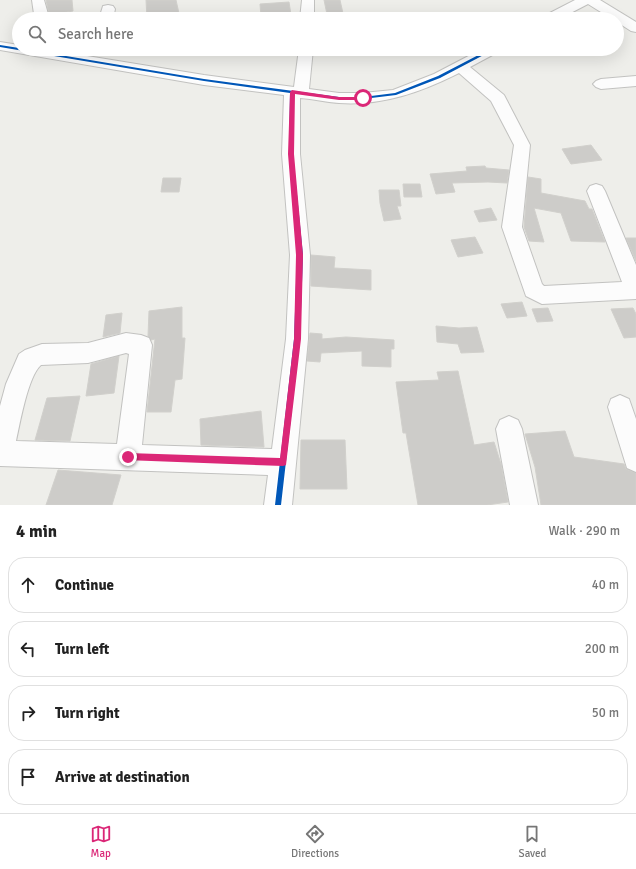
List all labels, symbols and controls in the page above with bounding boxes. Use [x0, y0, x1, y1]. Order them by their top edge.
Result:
search box [12, 12, 624, 56]
icon: search [26, 23, 48, 45]
text: Search here [58, 25, 134, 43]
route start [354, 89, 372, 107]
route end [119, 448, 137, 466]
text: 4 min [16, 521, 57, 542]
text: Walk · 290 m [549, 523, 620, 539]
icon: ahead [17, 574, 39, 596]
text: Continue [55, 576, 114, 594]
text: 40 m [592, 577, 619, 593]
icon: left [17, 638, 39, 660]
text: Turn left [55, 640, 109, 658]
text: 200 m [585, 641, 619, 657]
icon: right [17, 702, 39, 724]
text: Turn right [55, 704, 120, 722]
text: 50 m [592, 705, 619, 721]
icon: arrive [17, 766, 39, 788]
text: Arrive at destination [55, 768, 190, 786]
tab: Map [90, 823, 112, 860]
tab: Directions [291, 823, 339, 860]
tab: Saved [519, 823, 546, 860]

